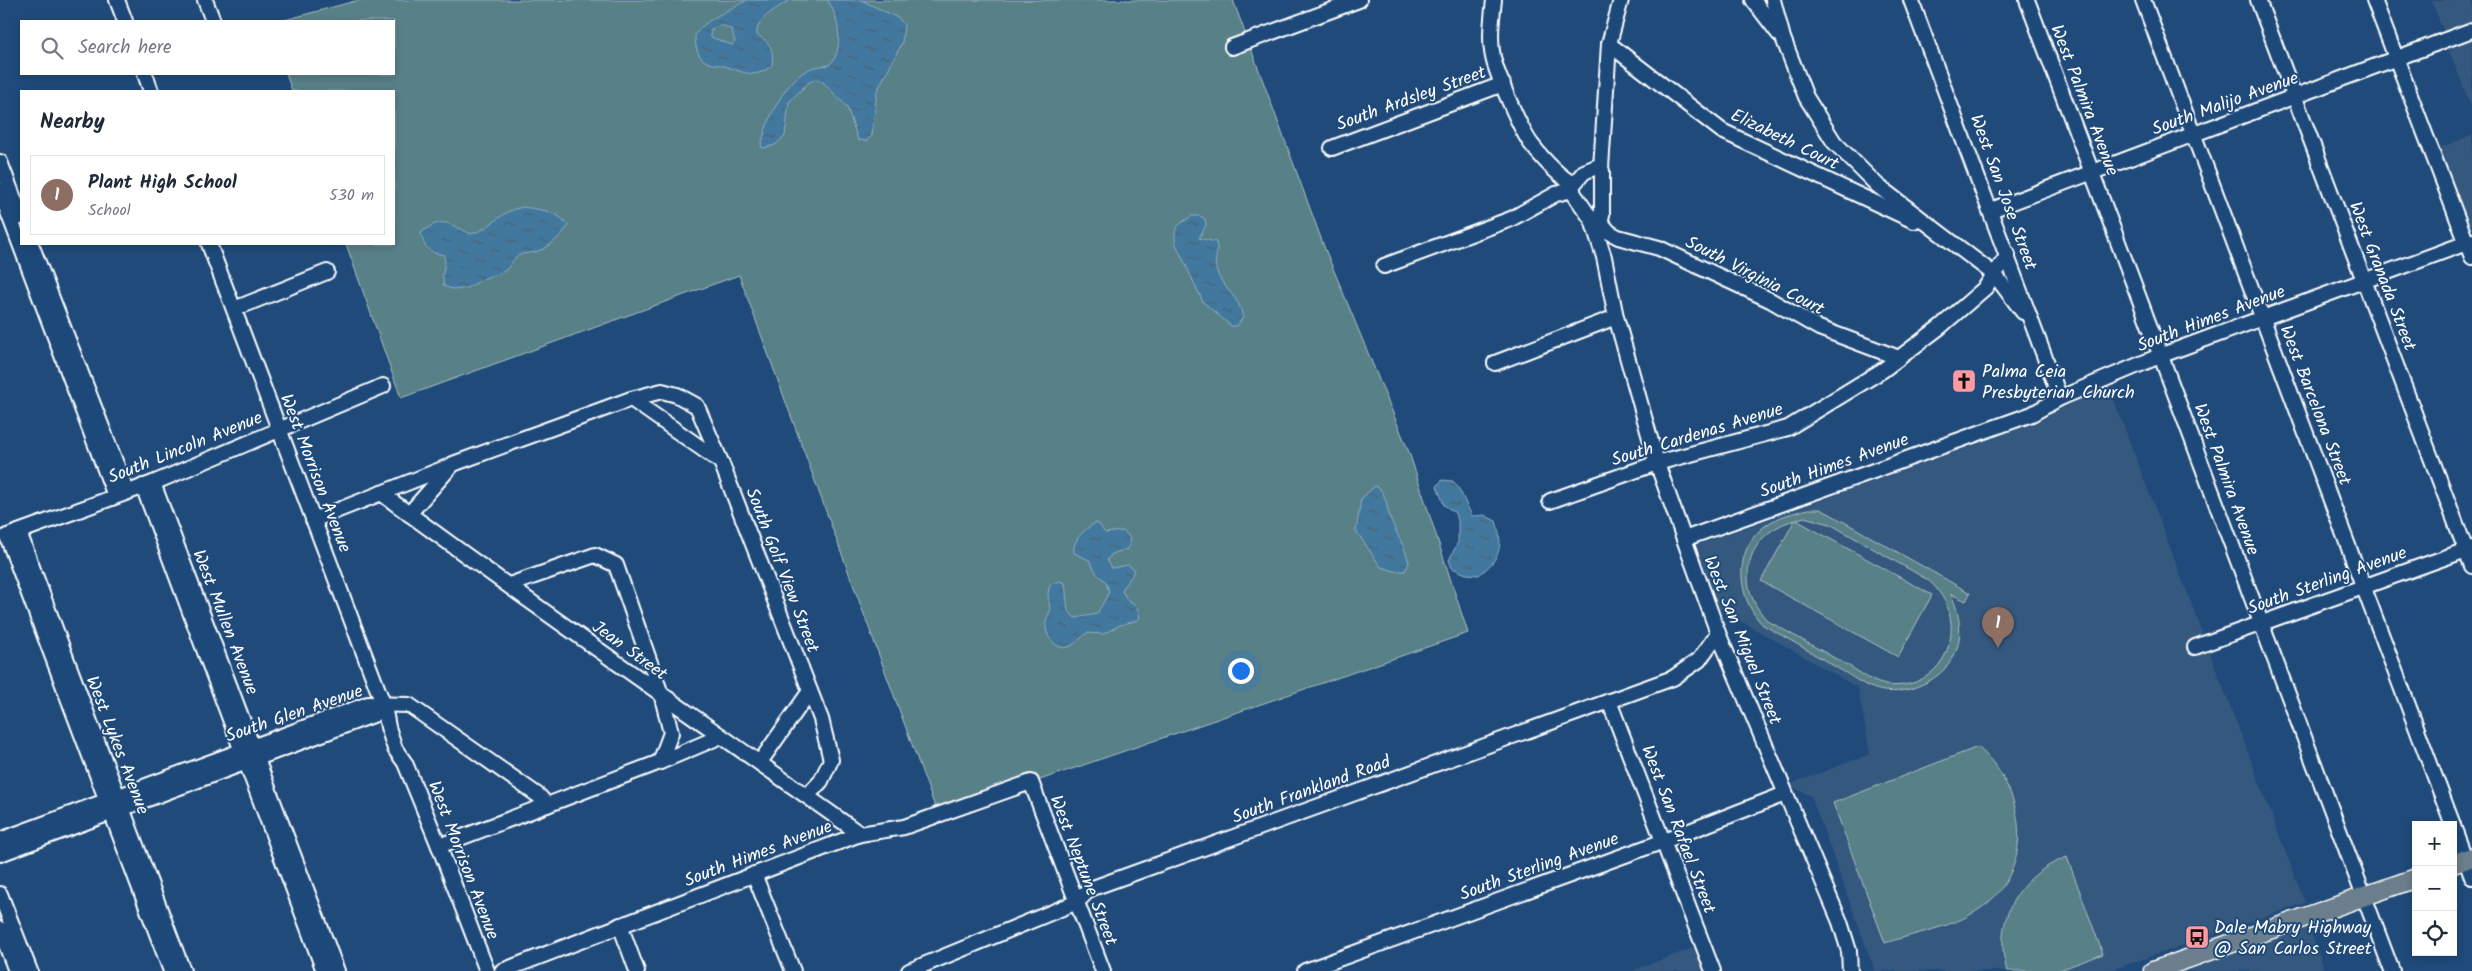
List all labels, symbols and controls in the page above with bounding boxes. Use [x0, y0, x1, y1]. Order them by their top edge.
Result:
search box [20, 20, 395, 75]
street label: West Palmira Avenue [2041, 21, 2126, 180]
text: Search here [78, 33, 172, 63]
icon: search [38, 34, 66, 62]
street label: South Ardsley Street [1333, 58, 1491, 140]
street label: South Malijo Avenue [2148, 64, 2303, 144]
street label: Elizabeth Court [1725, 102, 1844, 180]
text: Nearby [40, 106, 105, 139]
street label: West San Jose Street [1961, 110, 2045, 276]
text: Plant High School [88, 168, 237, 198]
text: 1 [55, 183, 59, 208]
text: 530 m [329, 183, 374, 208]
text: School [88, 198, 131, 223]
street label: West Granada Street [2340, 198, 2424, 356]
street label: South Virginia Court [1680, 229, 1830, 324]
street label: South Himes Avenue [2133, 278, 2290, 361]
street label: West Barcelona Street [2271, 321, 2359, 491]
place label: Palma Ceia Presbyterian Church [1982, 358, 2135, 408]
church icon: Palma Ceia Presbyterian Church [1951, 368, 1977, 394]
street label: West Morrison Avenue [271, 390, 358, 557]
street label: South Cardenas Avenue [1608, 395, 1787, 475]
street label: West Palmira Avenue [2185, 399, 2267, 560]
street label: South Lincoln Avenue [104, 404, 267, 493]
street label: South Himes Avenue [1756, 426, 1913, 507]
street label: South Golf View Street [737, 484, 827, 658]
street label: South Sterling Avenue [2244, 539, 2411, 624]
street label: West Mullen Avenue [184, 546, 266, 699]
street label: West San Miguel Street [1694, 552, 1789, 730]
pin: 1 [1982, 607, 2014, 648]
street label: Jean Street [585, 614, 674, 689]
your location [1228, 658, 1254, 684]
street label: West Lykes Avenue [77, 672, 156, 819]
street label: South Glen Avenue [222, 677, 367, 751]
street label: West San Rafael Street [1632, 741, 1723, 919]
street label: South Frankland Road [1228, 748, 1396, 833]
street label: West Morrison Avenue [419, 777, 506, 944]
street label: West Neptune Street [1041, 791, 1125, 951]
street label: South Himes Avenue [680, 813, 837, 896]
map controls [2412, 821, 2457, 956]
button: + [2412, 821, 2457, 866]
street label: South Sterling Avenue [1456, 825, 1623, 910]
button: − [2412, 866, 2457, 911]
button: locate [2412, 911, 2457, 956]
place label: Dale Mabry Highway @ San Carlos Street [2214, 914, 2373, 964]
bus stop icon: Dale Mabry Highway @ San Carlos Street [2184, 924, 2210, 950]

